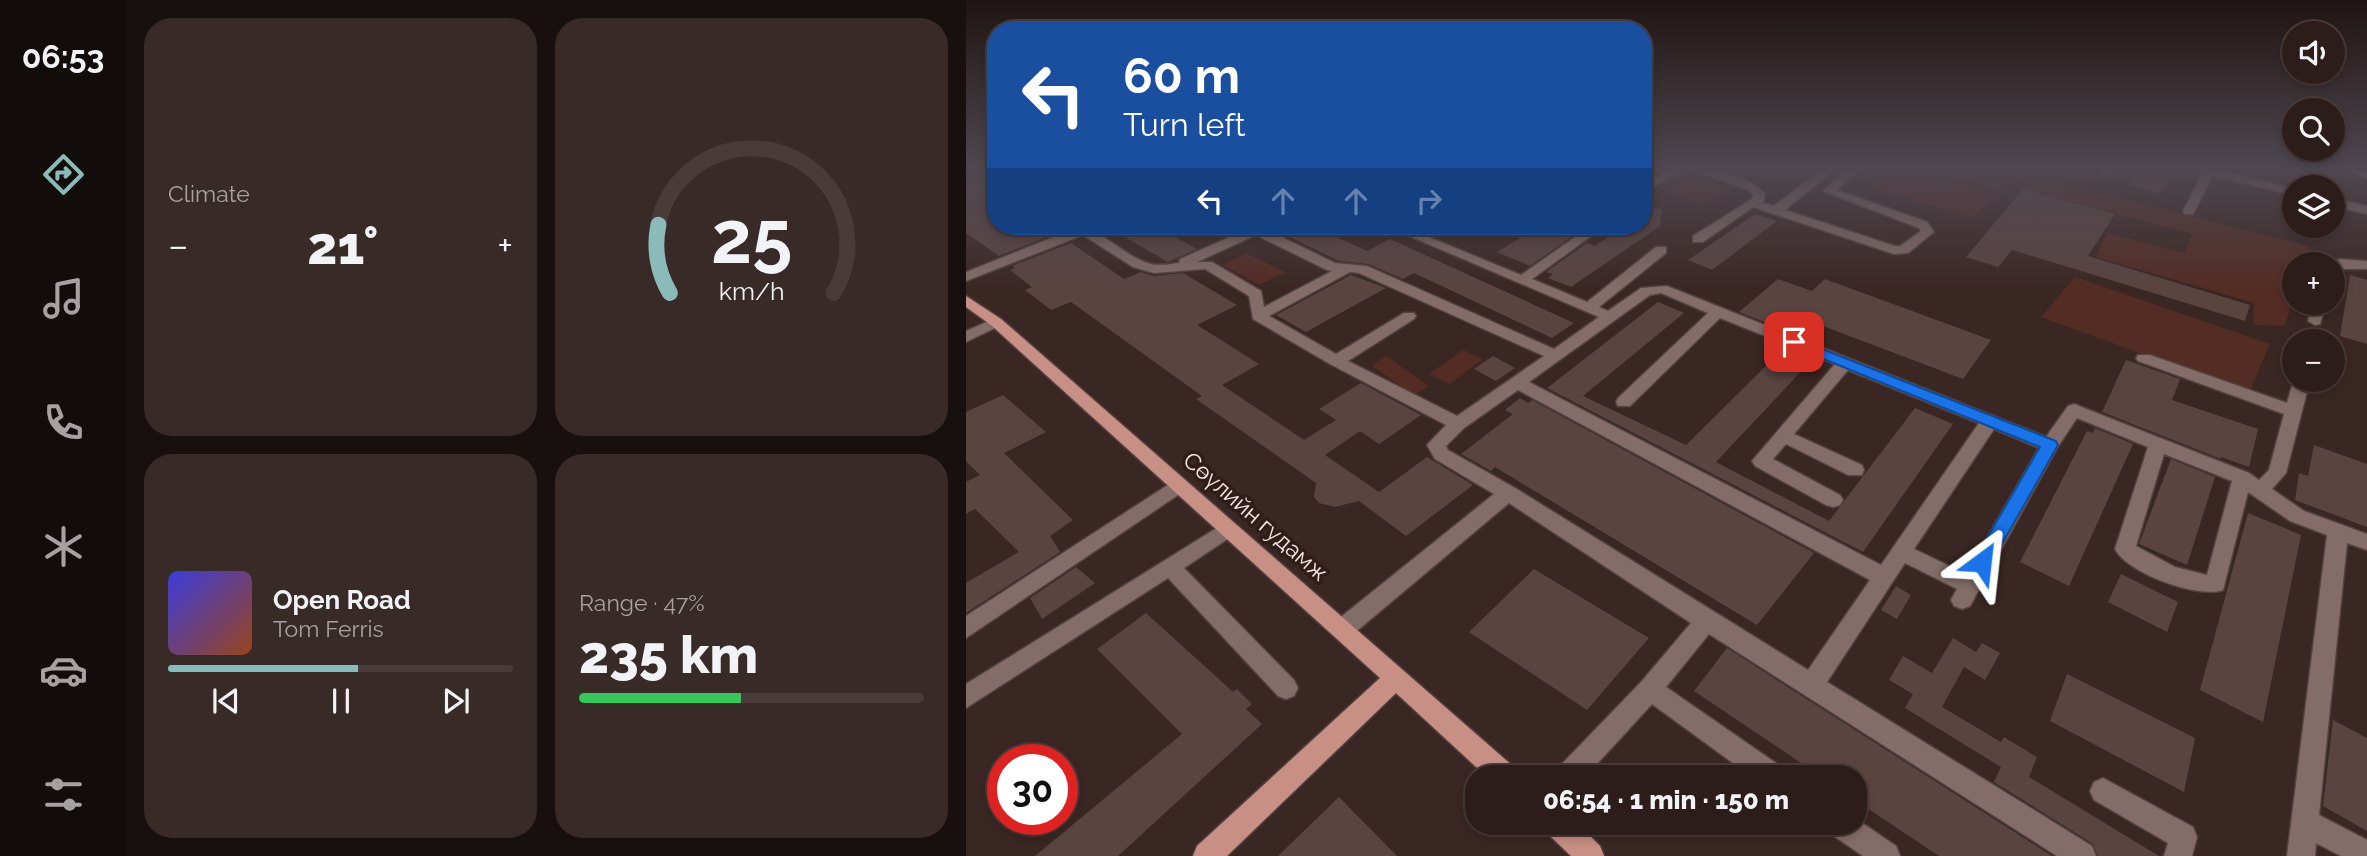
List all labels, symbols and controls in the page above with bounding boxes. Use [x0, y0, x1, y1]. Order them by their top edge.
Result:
map controls [2282, 21, 2345, 392]
button: sound [2282, 21, 2345, 84]
text: 06:53 [22, 38, 104, 75]
text: 60 m [1123, 47, 1240, 104]
icon: left [1008, 49, 1099, 140]
button: search [2282, 98, 2345, 161]
text: Turn left [1123, 106, 1245, 143]
icon: directions [39, 150, 88, 199]
button: layers [2282, 175, 2345, 238]
text: Climate [168, 180, 250, 207]
icon: left [1191, 182, 1229, 220]
icon: ahead [1264, 182, 1302, 220]
icon: ahead [1337, 182, 1375, 220]
icon: right [1410, 182, 1448, 220]
text: 25 [711, 195, 792, 280]
text: 21° [307, 215, 378, 276]
text: − [168, 223, 188, 268]
text: + [497, 223, 513, 268]
button: + [2282, 252, 2345, 315]
icon: music [39, 274, 88, 323]
text: km/h [719, 276, 784, 306]
pin [1764, 312, 1824, 372]
icon: arrive [1775, 323, 1813, 361]
button: − [2282, 329, 2345, 392]
icon: phone [39, 398, 88, 447]
street label: Сөүлийн гудамж [1178, 446, 1334, 586]
icon: climate [39, 522, 88, 571]
position arrow [1945, 525, 2019, 599]
text: Open Road [273, 585, 411, 615]
text: Range · 47% [579, 589, 705, 616]
text: Tom Ferris [273, 615, 384, 642]
text: 235 km [579, 624, 758, 685]
icon: car [39, 646, 88, 695]
icon: previous [207, 682, 245, 720]
icon: pause [322, 682, 360, 720]
icon: next [437, 682, 475, 720]
speed limit sign: 30 [987, 744, 1078, 835]
icon: filters [39, 770, 88, 819]
text: 06:54 · 1 min · 150 m [1543, 785, 1789, 815]

